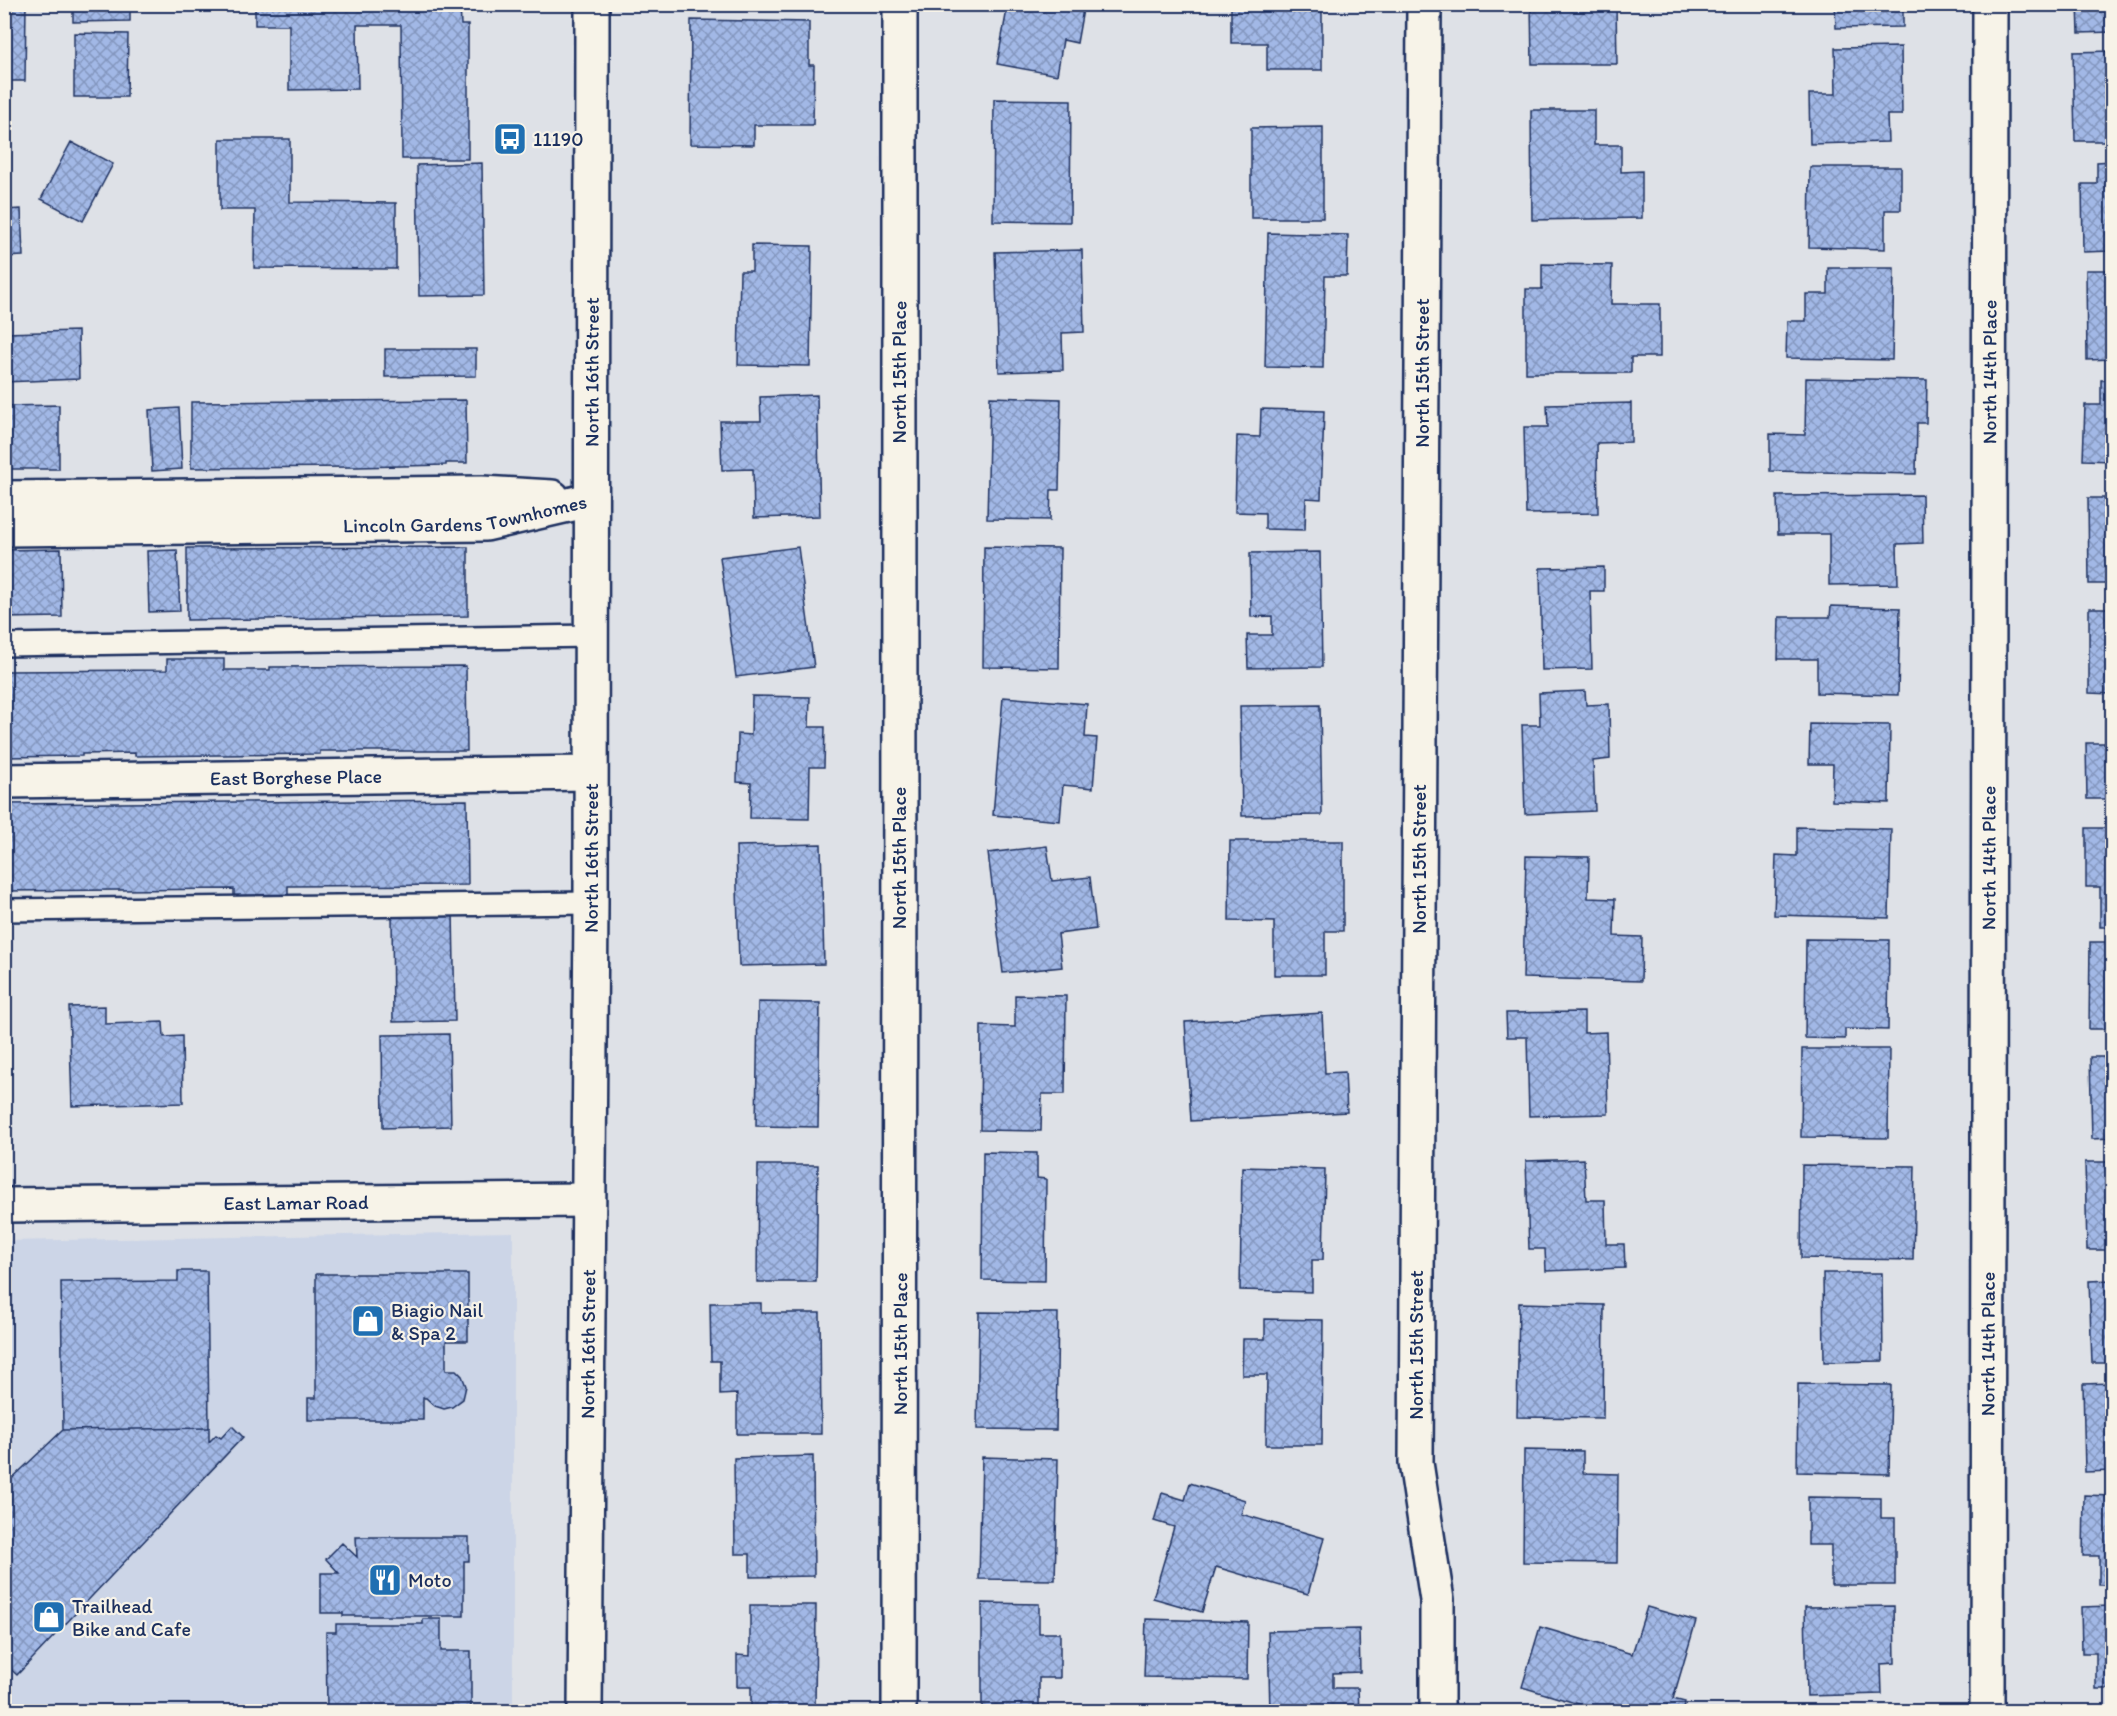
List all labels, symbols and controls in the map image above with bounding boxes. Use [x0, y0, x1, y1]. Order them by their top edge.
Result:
bus stop icon: 11190 [492, 121, 528, 157]
place label: 11190 [533, 127, 584, 151]
street label: North 16th Street [580, 297, 604, 447]
street label: North 15th Street [1410, 298, 1434, 448]
street label: North 14th Place [1977, 300, 2001, 444]
street label: North 15th Place [887, 301, 911, 443]
street label: Lincoln Gardens Townhomes [343, 489, 589, 537]
street label: East Borghese Place [210, 764, 382, 790]
street label: North 16th Street [579, 783, 603, 933]
street label: North 15th Street [1407, 784, 1431, 934]
street label: North 14th Place [1976, 786, 2001, 930]
street label: North 15th Place [887, 787, 911, 929]
street label: East Lamar Road [223, 1190, 369, 1215]
street label: North 16th Street [575, 1269, 600, 1419]
street label: North 15th Street [1404, 1270, 1428, 1420]
street label: North 14th Place [1976, 1272, 2000, 1416]
street label: North 15th Place [888, 1273, 912, 1415]
place label: Biagio Nail & Spa 2 [391, 1298, 483, 1345]
shop icon: Biagio Nail & Spa 2 [350, 1303, 386, 1339]
restaurant icon: Moto [367, 1562, 403, 1598]
place label: Moto [408, 1568, 452, 1592]
place label: Trailhead Bike and Cafe [72, 1594, 191, 1641]
shop icon: Trailhead Bike and Cafe [31, 1599, 67, 1635]

